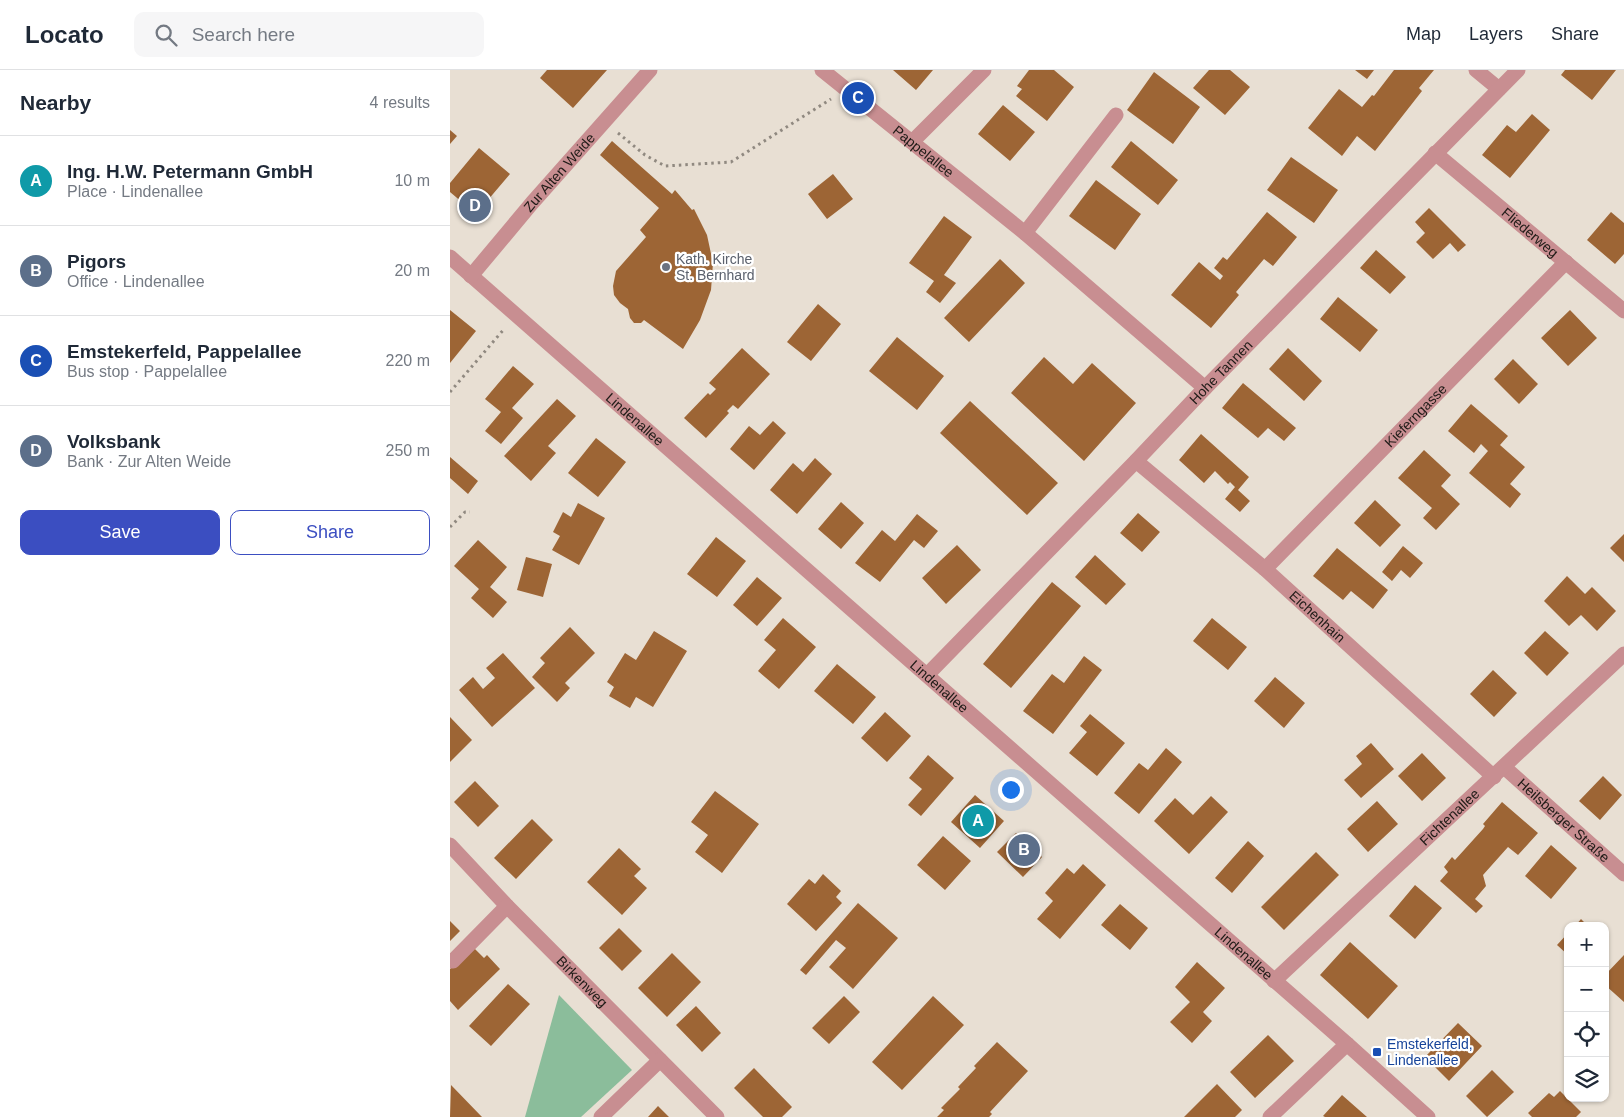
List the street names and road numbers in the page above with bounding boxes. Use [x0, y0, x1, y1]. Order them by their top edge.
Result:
street label: Pappelallee [890, 122, 957, 181]
street label: Zur Alten Weide [520, 130, 598, 215]
street label: Fliederweg [1499, 204, 1562, 261]
street label: Hohe Tannen [1186, 337, 1256, 407]
street label: Kieferngasse [1381, 381, 1450, 450]
street label: Lindenallee [603, 390, 667, 449]
street label: Eichenhain [1286, 587, 1348, 646]
street label: Lindenallee [907, 657, 972, 716]
street label: Heilsberger Straße [1514, 775, 1613, 865]
street label: Fichtenallee [1416, 785, 1483, 849]
street label: Lindenallee [1212, 924, 1276, 983]
street label: Birkenweg [553, 953, 611, 1010]

